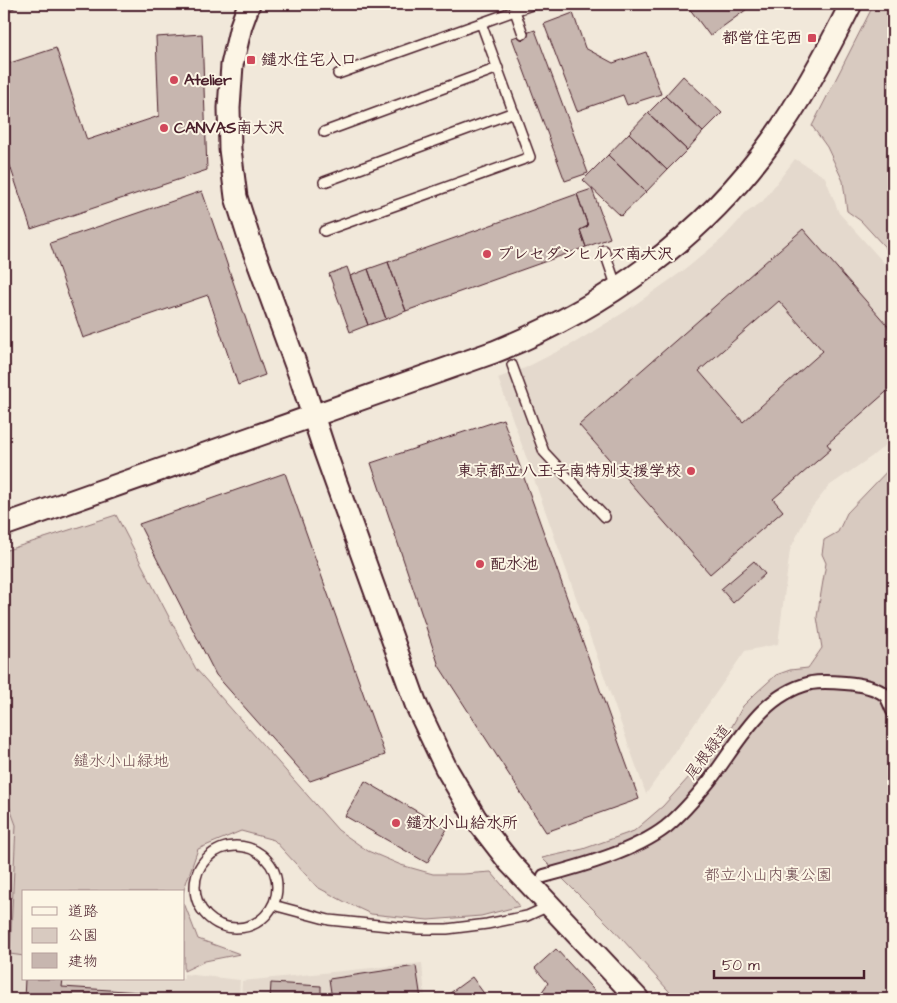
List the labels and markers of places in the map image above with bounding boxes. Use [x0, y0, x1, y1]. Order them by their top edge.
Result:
place label: 都営住宅西 [722, 27, 802, 49]
marker: 都営住宅西 [806, 32, 818, 44]
place label: 鑓水住宅入口 [261, 49, 357, 71]
marker: 鑓水住宅入口 [245, 54, 257, 66]
place label: Atelier [184, 69, 232, 91]
marker: Atelier [168, 74, 180, 86]
place label: CANVAS南大沢 [174, 117, 284, 139]
marker: CANVAS南大沢 [158, 122, 170, 134]
place label: プレセダンヒルズ南大沢 [497, 243, 673, 265]
marker: プレセダンヒルズ南大沢 [481, 248, 493, 260]
place label: 東京都立八王子南特別支援学校 [457, 460, 681, 482]
marker: 東京都立八王子南特別支援学校 [685, 465, 697, 477]
place label: 配水池 [490, 553, 538, 575]
marker: 配水池 [474, 558, 486, 570]
place label: 鑓水小山給水所 [406, 812, 518, 834]
marker: 鑓水小山給水所 [390, 817, 402, 829]

